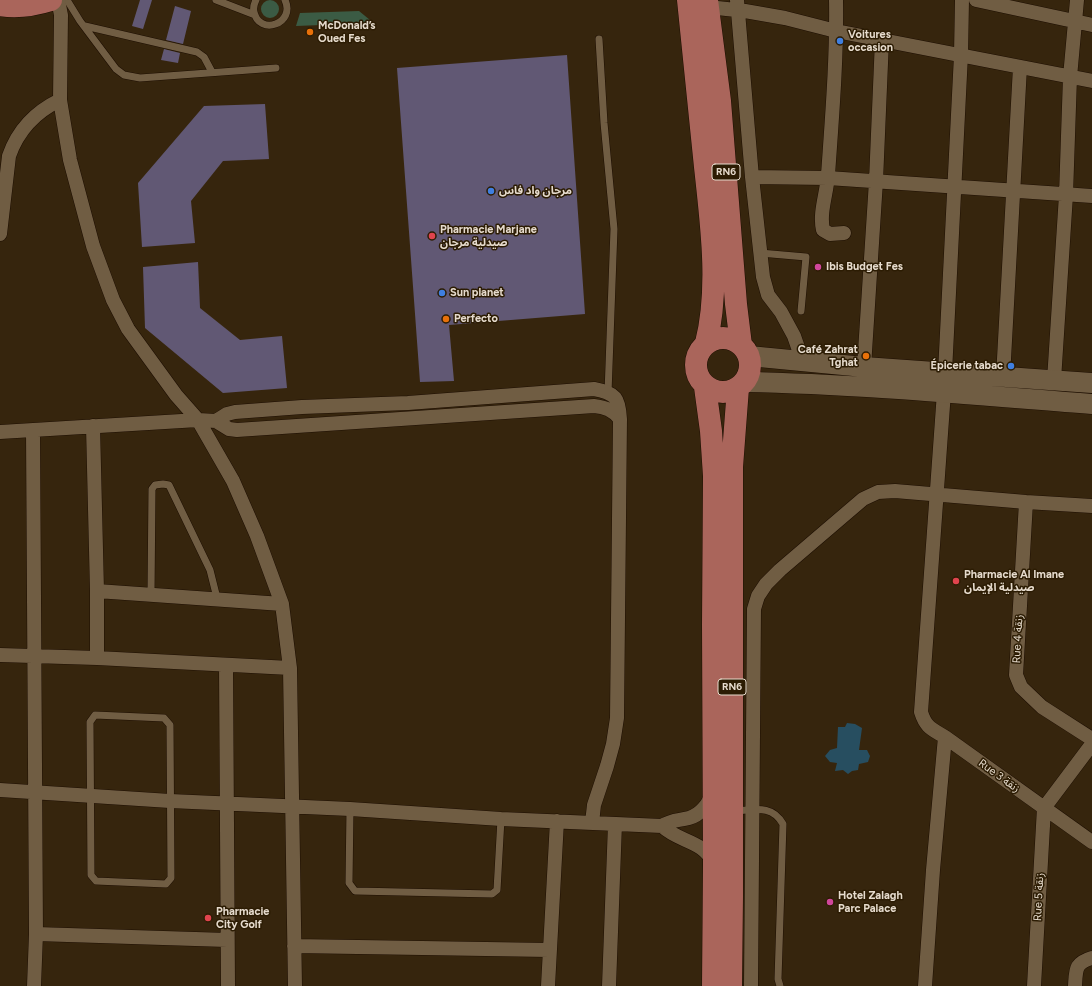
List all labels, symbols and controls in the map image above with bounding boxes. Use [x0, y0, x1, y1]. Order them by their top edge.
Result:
place label: McDonald’s Oued Fes [318, 19, 375, 45]
marker: McDonald’s Oued Fes [305, 27, 315, 37]
place label: Voitures occasion [848, 28, 893, 54]
marker: Voitures occasion [835, 36, 845, 46]
road number: RN6 [712, 164, 740, 180]
place label: مرجان واد فاس [499, 184, 572, 198]
marker: مرجان واد فاس [486, 186, 496, 196]
place label: Pharmacie Marjane صيدلية مرجان [440, 223, 537, 249]
marker: Pharmacie Marjane صيدلية مرجان [427, 231, 437, 241]
place label: Ibis Budget Fes [826, 260, 903, 274]
marker: Ibis Budget Fes [813, 262, 823, 272]
place label: Sun planet [450, 286, 504, 300]
marker: Sun planet [437, 288, 447, 298]
place label: Perfecto [454, 312, 498, 326]
marker: Perfecto [441, 314, 451, 324]
place label: Café Zahrat Tghat [798, 343, 858, 369]
marker: Café Zahrat Tghat [861, 351, 871, 361]
place label: Épicerie tabac [931, 359, 1003, 373]
marker: Épicerie tabac [1006, 361, 1016, 371]
place label: Pharmacie Al Imane صيدلية الإيمان [964, 568, 1064, 594]
marker: Pharmacie Al Imane صيدلية الإيمان [951, 576, 961, 586]
street label: Rue 4 زنقة [1010, 614, 1026, 664]
road number: RN6 [718, 679, 746, 695]
street label: Rue 3 زنقة [976, 757, 1022, 795]
street label: Rue 5 زنقة [1031, 873, 1047, 921]
place label: Hotel Zalagh Parc Palace [838, 889, 903, 915]
marker: Hotel Zalagh Parc Palace [825, 897, 835, 907]
place label: Pharmacie City Golf [216, 905, 269, 931]
marker: Pharmacie City Golf [203, 913, 213, 923]

